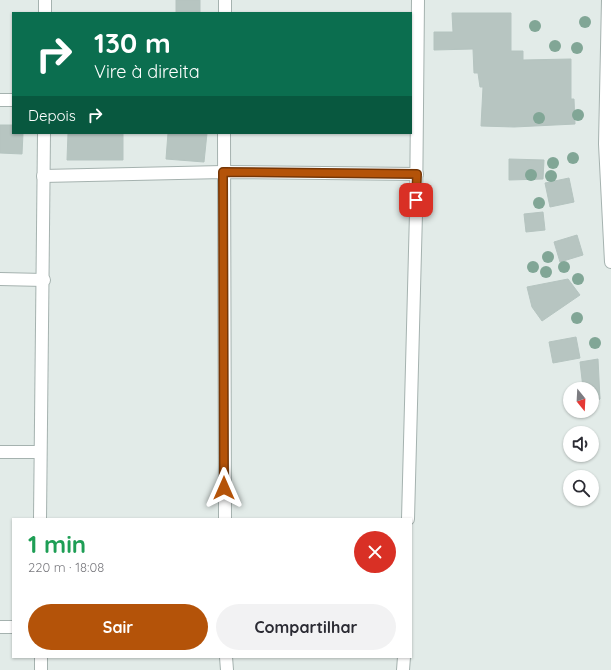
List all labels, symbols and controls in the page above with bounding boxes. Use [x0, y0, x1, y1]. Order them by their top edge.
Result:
text: 130 m [94, 25, 171, 60]
icon: right [28, 28, 80, 80]
text: Vire à direita [94, 60, 200, 83]
icon: right [84, 104, 106, 126]
text: Depois [28, 106, 76, 125]
pin [399, 183, 433, 217]
icon: arrive [405, 189, 427, 211]
north arrow [563, 382, 599, 418]
map controls [563, 382, 599, 506]
button: sound [563, 426, 599, 462]
position arrow [203, 467, 245, 509]
button: search [563, 470, 599, 506]
text: 1 min [28, 529, 86, 559]
button: close [354, 531, 396, 573]
text: 220 m · 18:08 [28, 559, 104, 575]
button: Sair [28, 604, 208, 650]
button: Compartilhar [216, 604, 396, 650]

